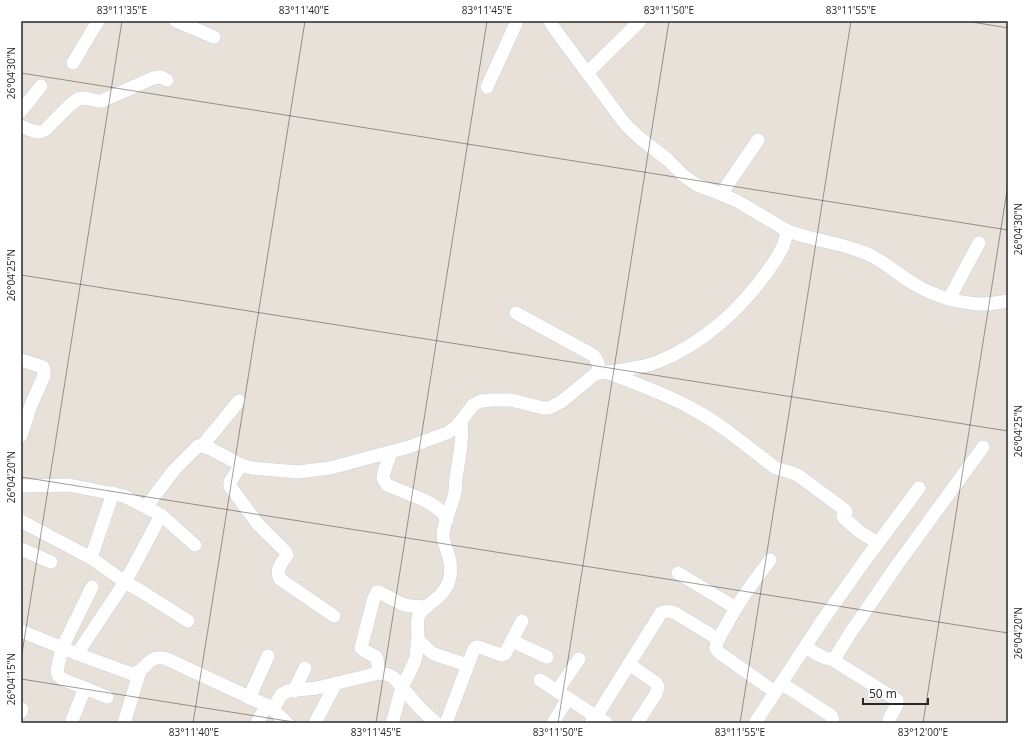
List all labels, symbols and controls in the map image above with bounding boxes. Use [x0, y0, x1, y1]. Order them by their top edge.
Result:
text: 83°11'35"E [97, 3, 147, 17]
text: 83°11'40"E [279, 3, 329, 17]
text: 83°11'45"E [462, 3, 512, 17]
text: 83°11'50"E [644, 3, 694, 17]
text: 83°11'55"E [826, 3, 876, 17]
text: 26°04'30"N [4, 47, 18, 99]
text: 26°04'30"N [1011, 203, 1025, 255]
text: 26°04'25"N [4, 249, 18, 301]
text: 26°04'25"N [1011, 405, 1025, 457]
text: 26°04'20"N [4, 451, 18, 503]
text: 26°04'20"N [1011, 607, 1025, 659]
text: 26°04'15"N [4, 653, 18, 705]
scale bar [863, 680, 928, 706]
text: 50 m [869, 685, 897, 702]
text: 83°11'40"E [169, 725, 219, 739]
text: 83°11'45"E [351, 725, 401, 739]
text: 83°11'50"E [533, 725, 583, 739]
text: 83°11'55"E [715, 725, 765, 739]
text: 83°12'00"E [898, 725, 948, 739]

